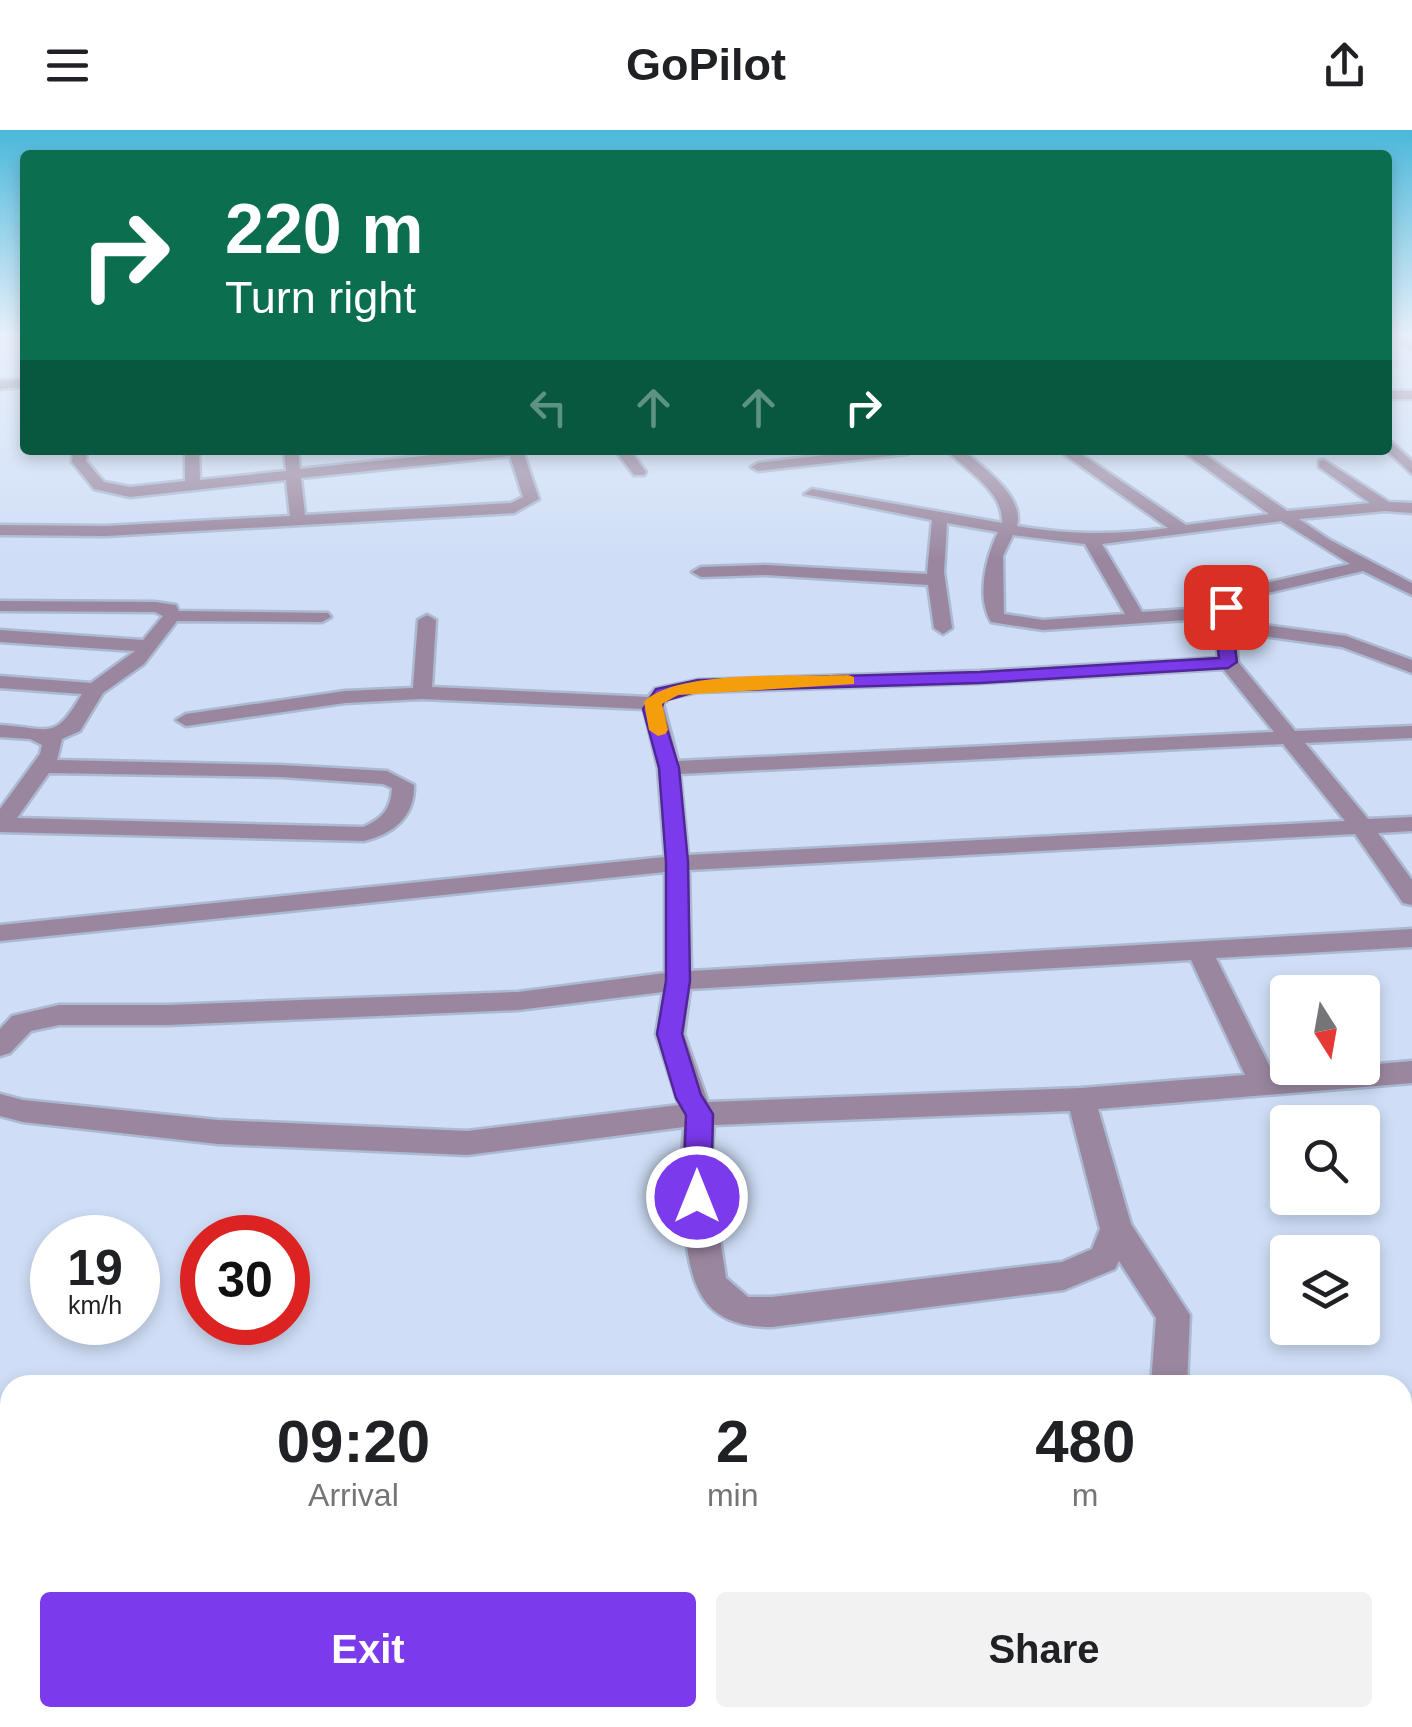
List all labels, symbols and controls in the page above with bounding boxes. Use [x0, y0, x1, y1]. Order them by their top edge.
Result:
icon: menu [40, 38, 95, 93]
icon: share [1317, 38, 1372, 93]
text: GoPilot [626, 39, 786, 90]
icon: right [60, 190, 190, 320]
text: 220 m [225, 190, 423, 268]
text: Turn right [225, 272, 416, 323]
icon: left [521, 380, 576, 435]
icon: ahead [626, 380, 681, 435]
icon: ahead [731, 380, 786, 435]
icon: right [836, 380, 891, 435]
pin [1184, 565, 1269, 650]
icon: arrive [1199, 580, 1254, 635]
north arrow [1270, 975, 1380, 1085]
map controls [1270, 975, 1380, 1345]
button: search [1270, 1105, 1380, 1215]
position arrow [645, 1145, 749, 1249]
speed limit sign: 30 [180, 1215, 310, 1345]
button: layers [1270, 1235, 1380, 1345]
text: 19 [67, 1240, 123, 1296]
text: km/h [68, 1291, 122, 1319]
text: 09:20 [277, 1408, 430, 1475]
text: 2 [716, 1408, 749, 1475]
text: 480 [1035, 1408, 1135, 1475]
text: Arrival [308, 1477, 399, 1513]
text: min [707, 1477, 758, 1513]
text: m [1072, 1477, 1099, 1513]
button: Exit [40, 1592, 696, 1707]
button: Share [716, 1592, 1372, 1707]

